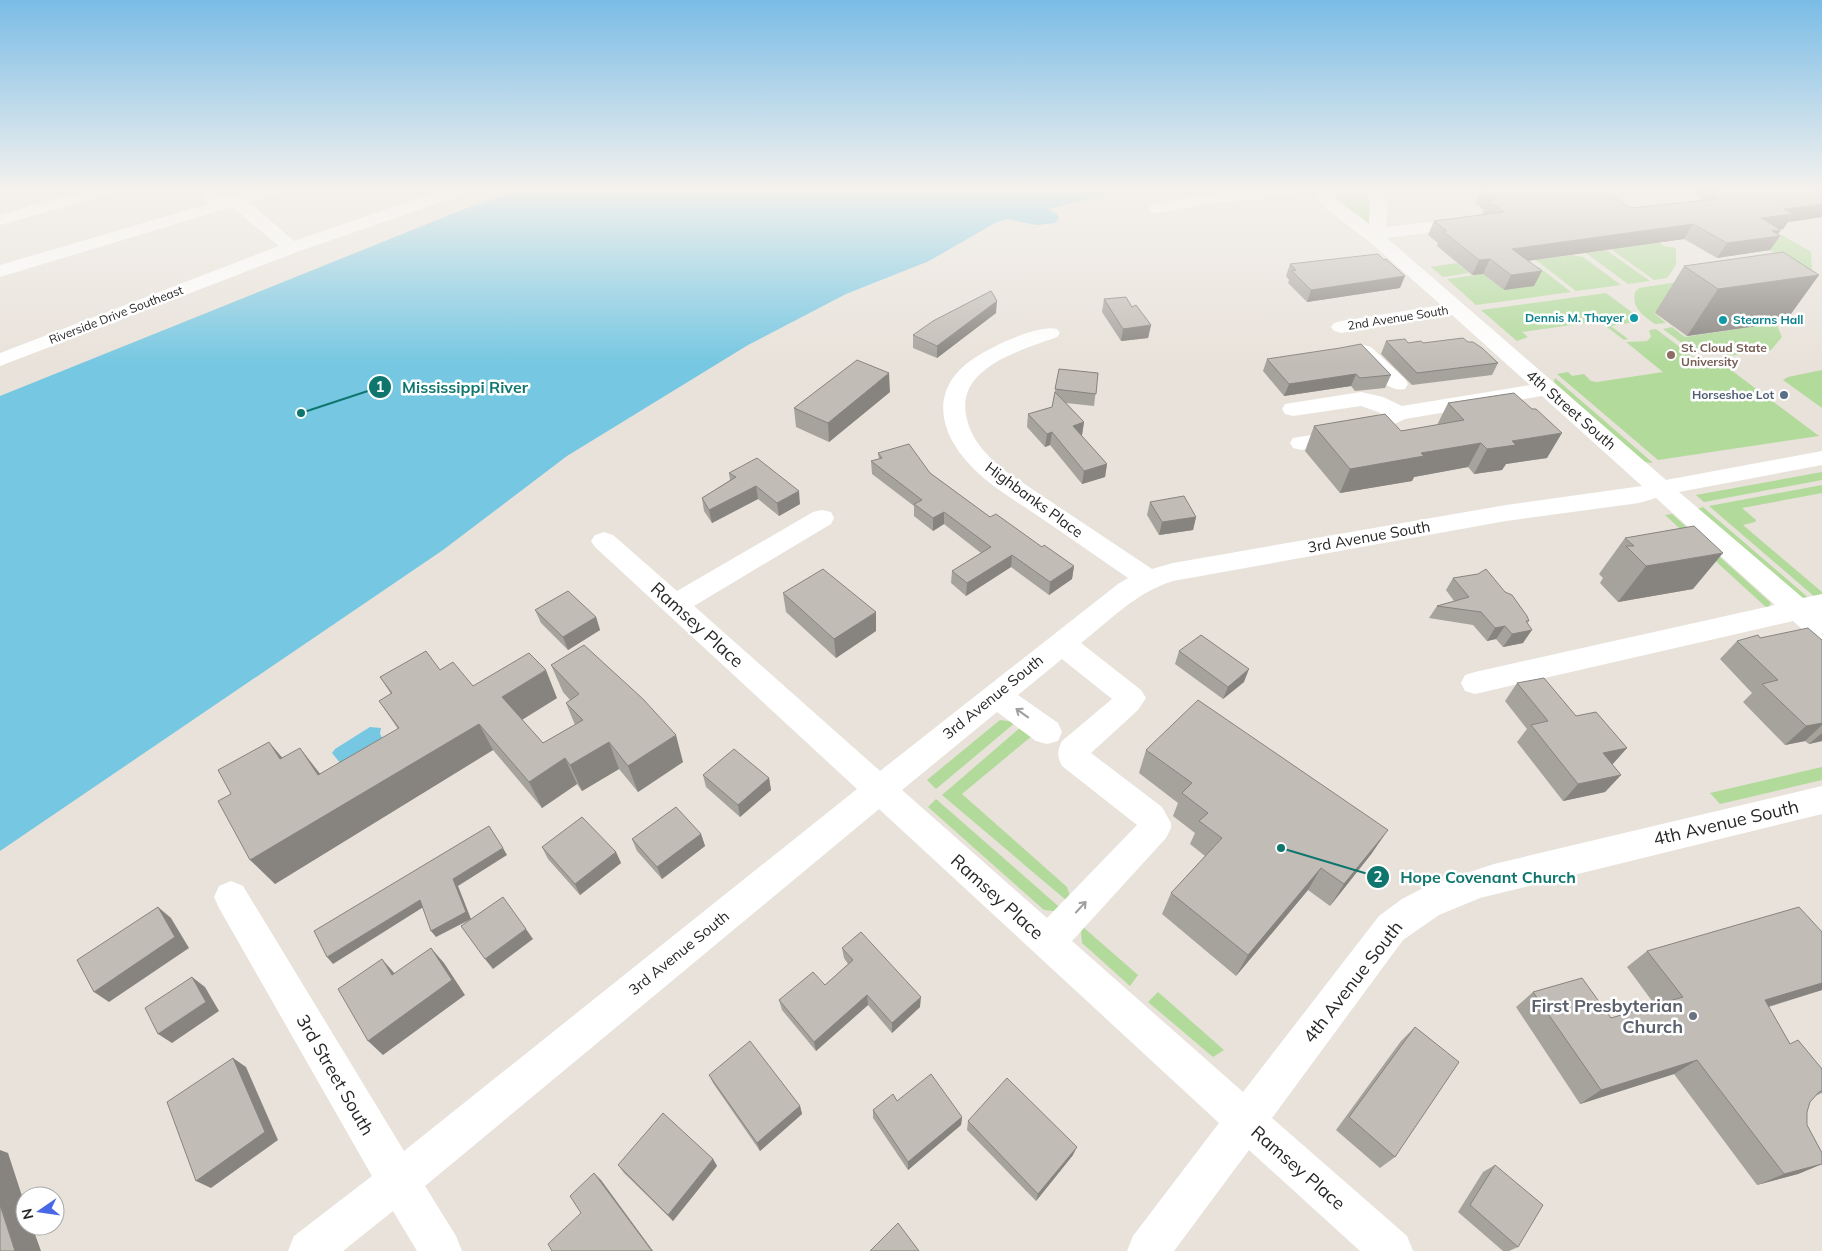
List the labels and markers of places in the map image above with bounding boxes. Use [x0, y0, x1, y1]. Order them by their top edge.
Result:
place label: Dennis M. Thayer [1525, 310, 1624, 325]
marker: Dennis M. Thayer [1628, 312, 1640, 324]
place label: Stearns Hall [1733, 312, 1803, 327]
marker: Stearns Hall [1717, 314, 1729, 326]
place label: St. Cloud State University [1681, 340, 1767, 369]
marker: St. Cloud State University [1665, 349, 1677, 361]
callout: Mississippi River [367, 371, 538, 402]
place label: Horseshoe Lot [1692, 387, 1774, 402]
marker: Horseshoe Lot [1778, 389, 1790, 401]
callout: Hope Covenant Church [1365, 862, 1586, 893]
place label: First Presbyterian Church [1531, 994, 1683, 1038]
marker: First Presbyterian Church [1687, 1010, 1699, 1022]

